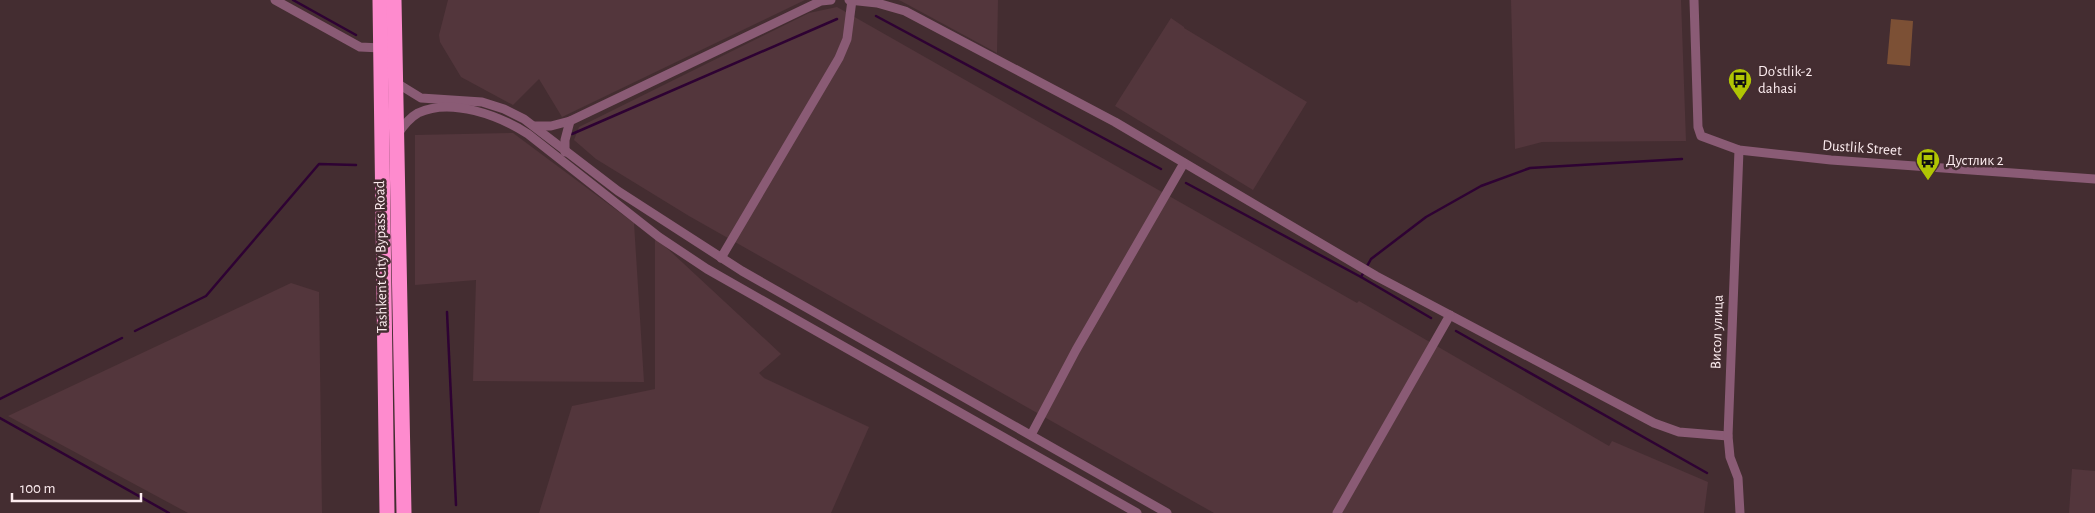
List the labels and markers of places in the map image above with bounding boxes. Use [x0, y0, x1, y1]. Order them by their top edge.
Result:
place label: Do'stlik-2 dahasi [1758, 64, 1812, 96]
bus stop icon: Do'stlik-2 dahasi [1727, 67, 1753, 101]
bus stop icon: Дустлик 2 [1915, 147, 1941, 181]
place label: Дустлик 2 [1946, 153, 2004, 168]

